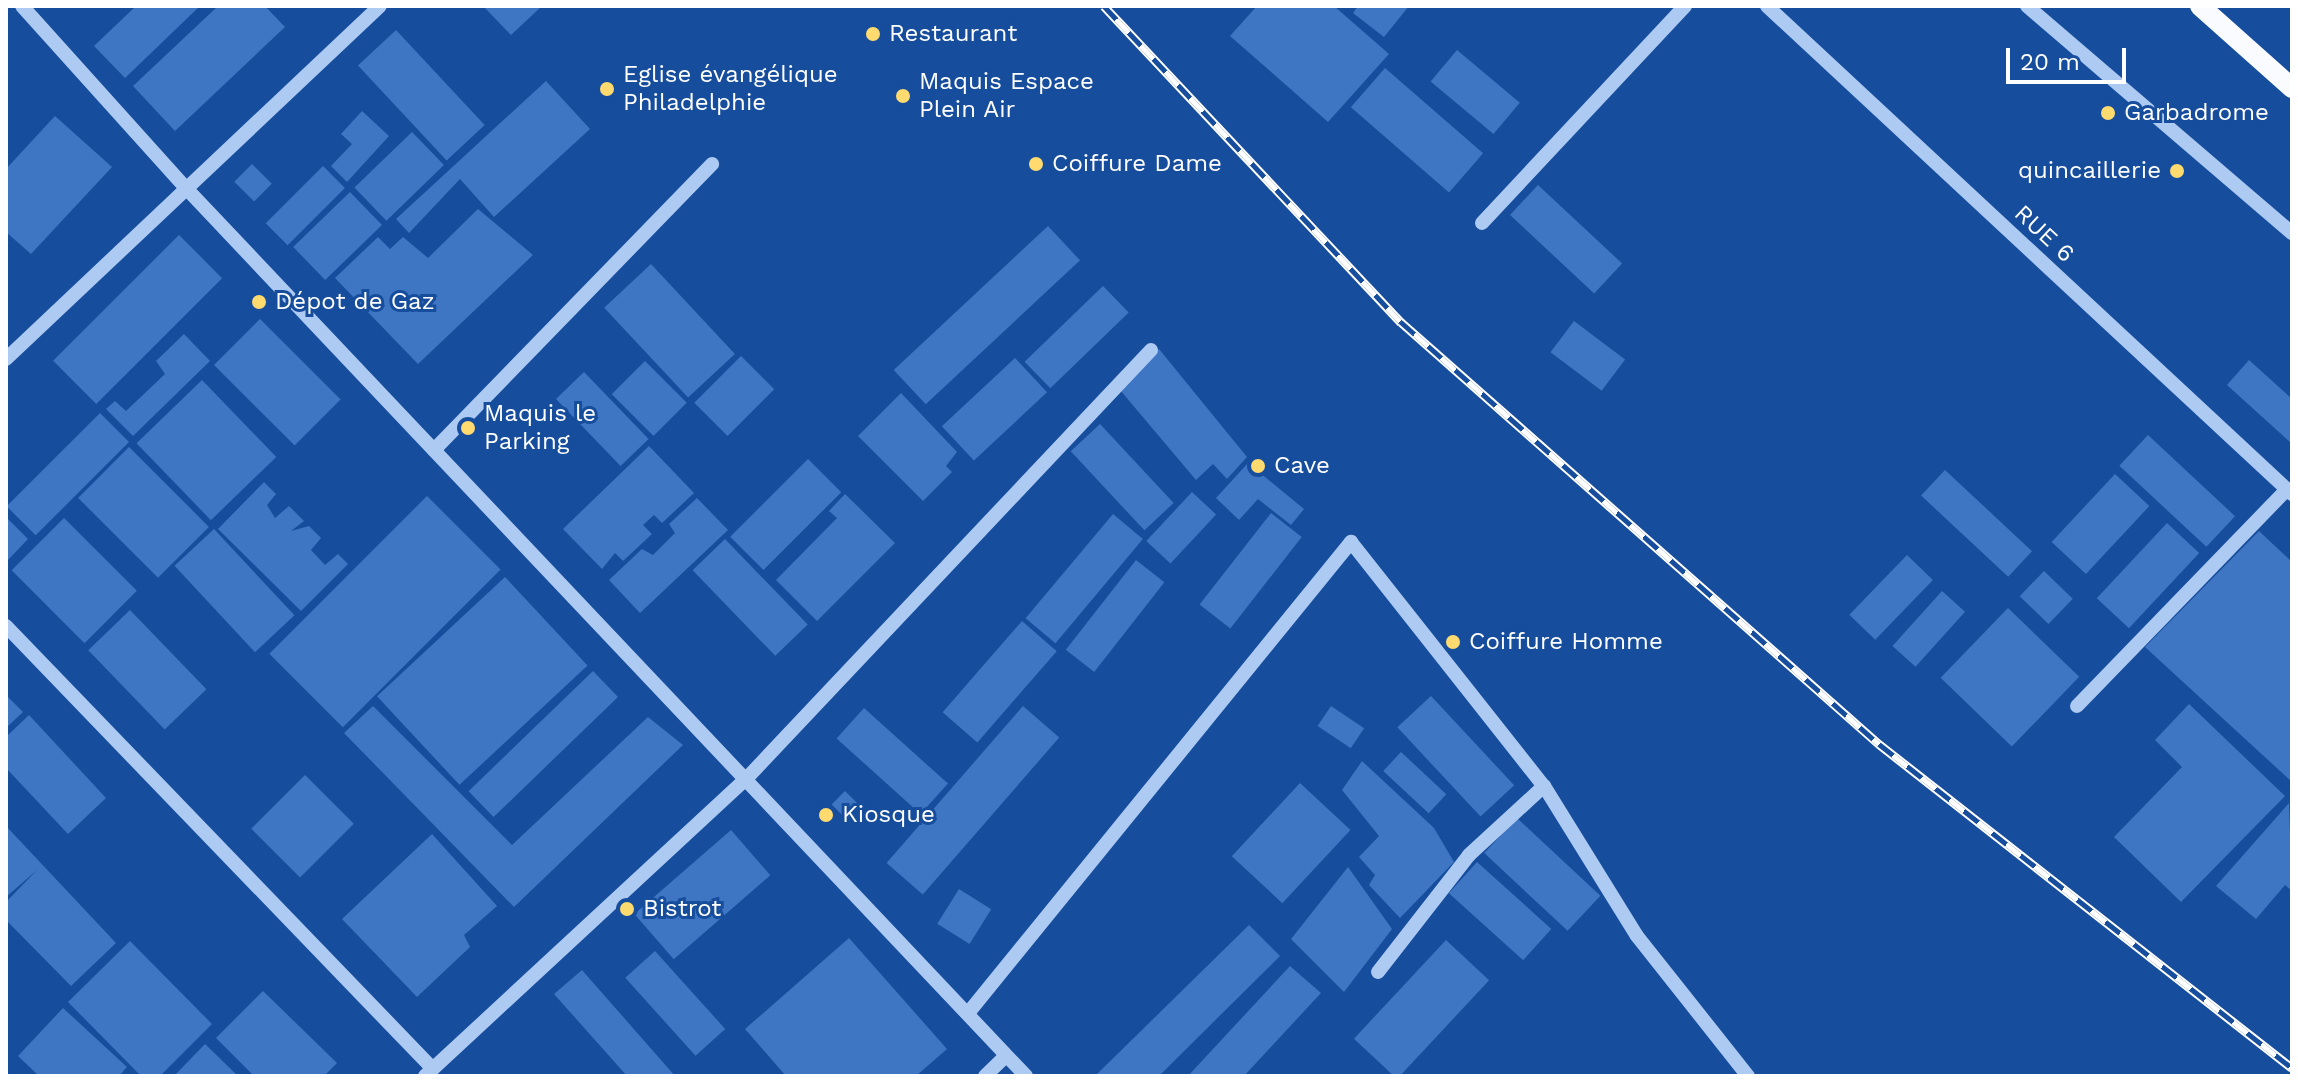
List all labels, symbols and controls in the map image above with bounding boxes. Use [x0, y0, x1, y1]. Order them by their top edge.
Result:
place label: Restaurant [889, 20, 1017, 48]
marker: Restaurant [864, 25, 882, 43]
scale bar [2010, 32, 2130, 82]
text: 20 m [2020, 48, 2080, 76]
place label: Eglise évangélique Philadelphie [623, 61, 838, 117]
place label: Maquis Espace Plein Air [919, 68, 1094, 124]
marker: Eglise évangélique Philadelphie [598, 80, 616, 98]
marker: Maquis Espace Plein Air [894, 87, 912, 105]
place label: Garbadrome [2124, 99, 2269, 127]
marker: Garbadrome [2099, 104, 2117, 122]
place label: Coiffure Dame [1052, 150, 1222, 178]
marker: Coiffure Dame [1027, 155, 1045, 173]
place label: quincaillerie [2018, 157, 2161, 185]
marker: quincaillerie [2168, 162, 2186, 180]
street label: RUE 6 [2008, 199, 2080, 269]
place label: Dépot de Gaz [275, 288, 434, 316]
marker: Dépot de Gaz [250, 293, 268, 311]
place label: Maquis le Parking [484, 400, 596, 456]
marker: Maquis le Parking [459, 419, 477, 437]
place label: Cave [1274, 452, 1330, 480]
marker: Cave [1249, 457, 1267, 475]
place label: Coiffure Homme [1469, 628, 1663, 656]
marker: Coiffure Homme [1444, 633, 1462, 651]
place label: Kiosque [842, 801, 935, 829]
marker: Kiosque [817, 806, 835, 824]
place label: Bistrot [643, 895, 721, 923]
marker: Bistrot [618, 900, 636, 918]

